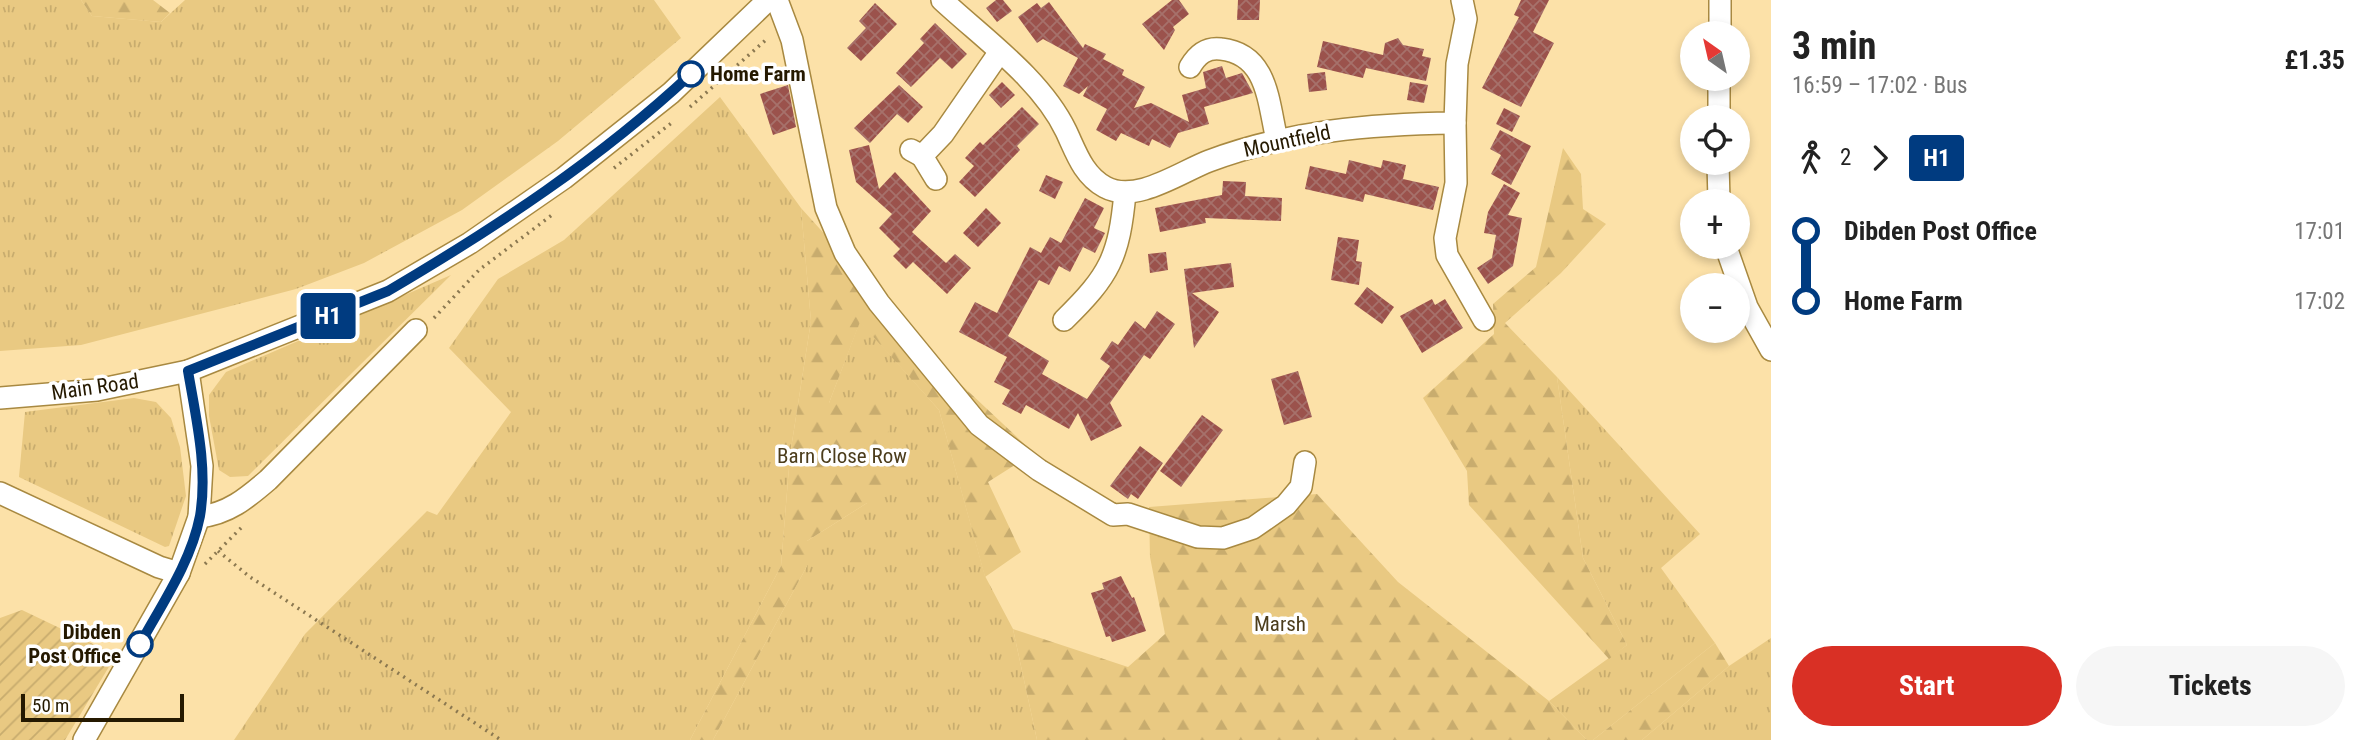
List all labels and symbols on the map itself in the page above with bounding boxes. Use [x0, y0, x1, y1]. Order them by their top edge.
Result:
north arrow [1680, 21, 1750, 91]
marker: Home Farm [678, 61, 704, 87]
place label: Home Farm [710, 62, 806, 86]
street label: Mountfield [1241, 120, 1333, 162]
line badge: H1 [296, 293, 360, 339]
street label: Main Road [50, 369, 140, 405]
park label: Barn Close Row [777, 444, 907, 468]
park label: Marsh [1254, 612, 1306, 636]
place label: Dibden Post Office [28, 620, 121, 668]
marker: Dibden Post Office [127, 631, 153, 657]
scale bar [21, 691, 184, 723]

